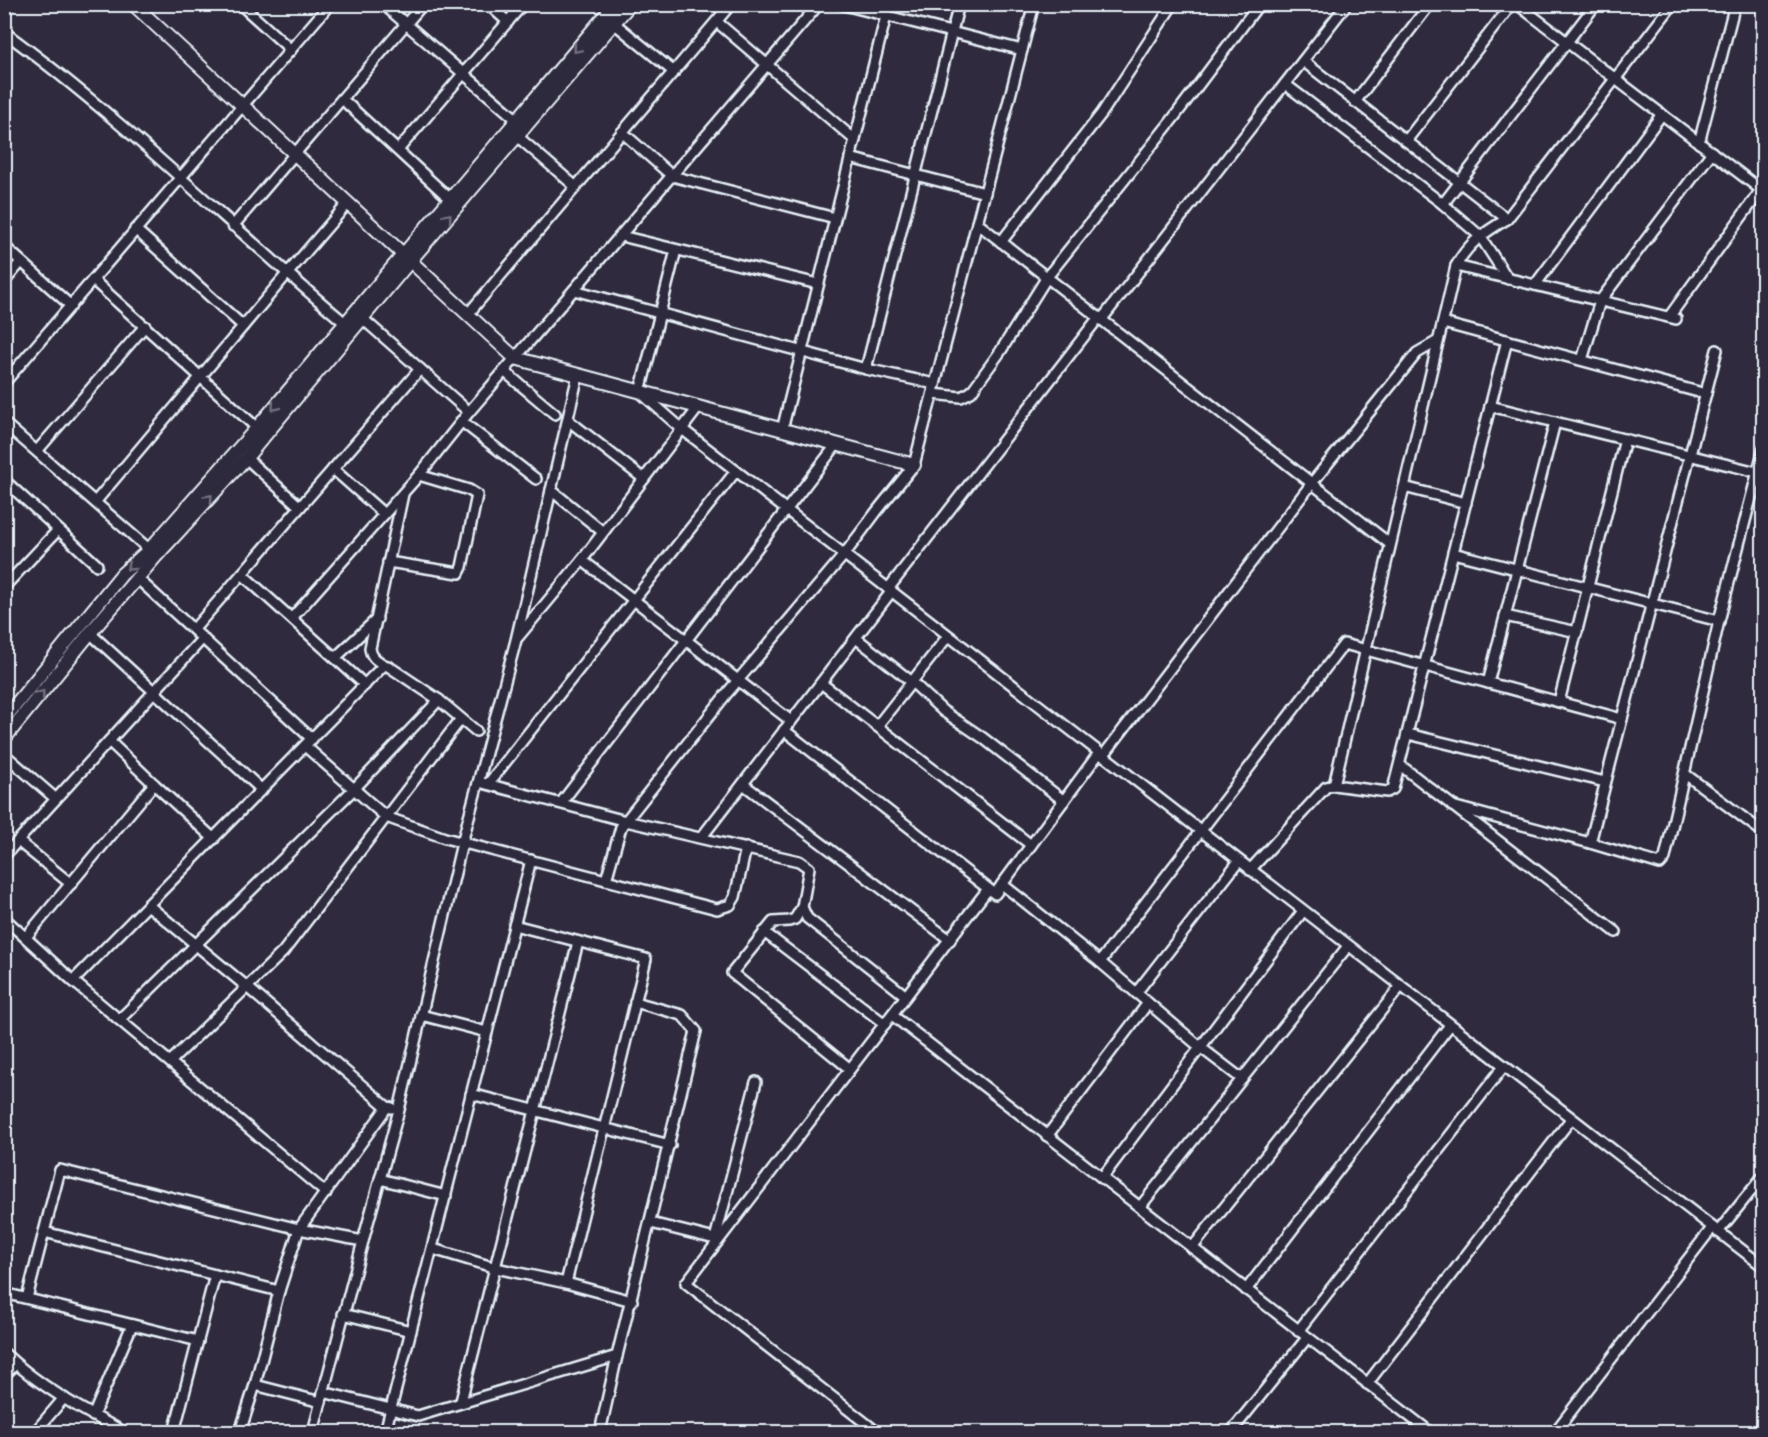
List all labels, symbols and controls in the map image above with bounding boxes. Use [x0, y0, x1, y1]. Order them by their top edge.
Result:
one-way arrow [573, 42, 584, 53]
one-way arrow [441, 213, 452, 224]
one-way arrow [271, 400, 282, 411]
one-way arrow [202, 494, 213, 505]
one-way arrow [127, 560, 137, 571]
one-way arrow [34, 690, 45, 701]

